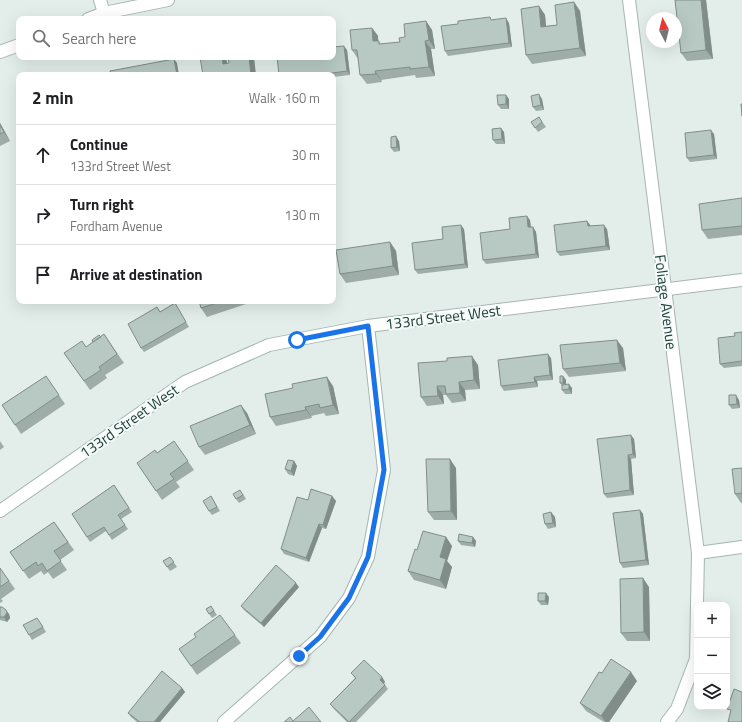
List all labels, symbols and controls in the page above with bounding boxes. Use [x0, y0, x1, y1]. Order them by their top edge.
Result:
north arrow [646, 12, 682, 48]
search box [16, 16, 336, 60]
icon: search [30, 27, 52, 49]
text: Search here [62, 27, 136, 50]
text: 2 min [32, 85, 73, 111]
text: Walk · 160 m [249, 88, 320, 108]
text: Continue [70, 133, 128, 156]
icon: ahead [32, 144, 54, 166]
text: 30 m [292, 145, 320, 165]
text: 133rd Street West [70, 156, 171, 176]
text: Turn right [70, 193, 134, 216]
icon: right [32, 204, 54, 226]
text: 130 m [284, 205, 320, 225]
text: Fordham Avenue [70, 216, 163, 236]
street label: Foliage Avenue [649, 253, 683, 351]
text: Arrive at destination [70, 263, 203, 286]
icon: arrive [32, 264, 54, 286]
street label: 133rd Street West [384, 298, 503, 335]
route start [288, 331, 306, 349]
street label: 133rd Street West [75, 378, 184, 464]
map controls [694, 602, 730, 710]
button: + [694, 602, 730, 638]
button: − [694, 638, 730, 674]
route end [290, 647, 308, 665]
button: layers [694, 674, 730, 710]

